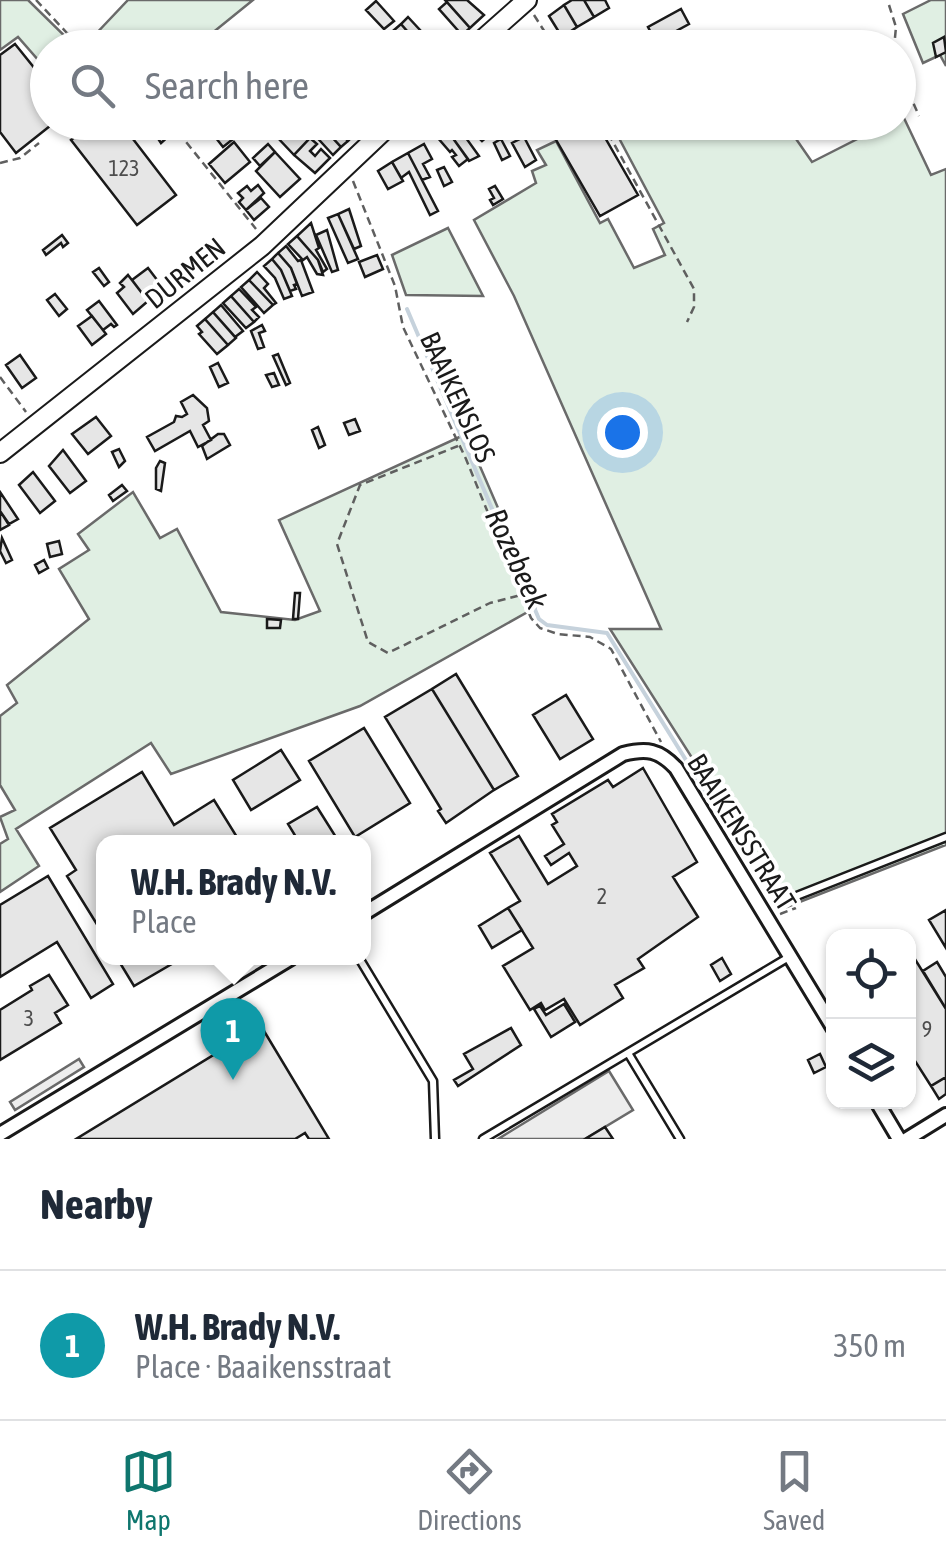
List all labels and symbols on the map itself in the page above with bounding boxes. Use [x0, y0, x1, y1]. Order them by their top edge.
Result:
house number: 123 [108, 155, 140, 181]
street label: DURMEN [139, 231, 231, 315]
street label: BAAIKENSLOS [414, 327, 502, 467]
your location [597, 407, 648, 458]
water label: Rozebeek [479, 503, 555, 615]
street label: BAAIKENSSTRAAT [681, 748, 803, 916]
house number: 2 [597, 883, 607, 909]
pin: 1 [200, 998, 266, 1080]
house number: 3 [24, 1005, 34, 1031]
house number: 9 [922, 1016, 932, 1042]

